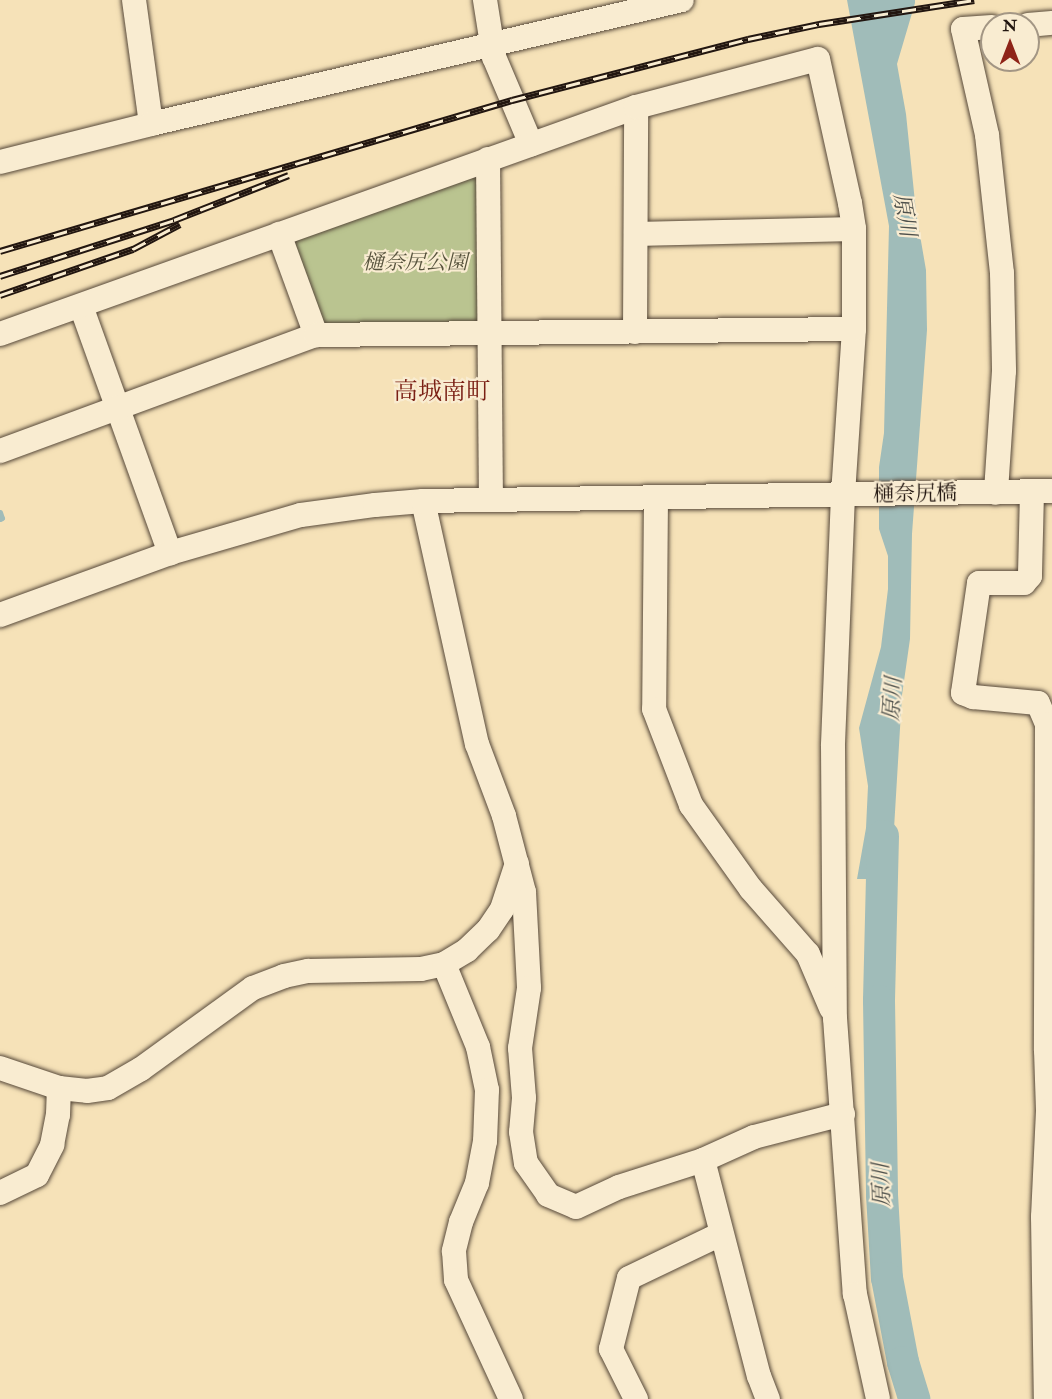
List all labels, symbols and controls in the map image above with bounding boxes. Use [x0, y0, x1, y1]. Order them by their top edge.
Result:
north arrow [980, 12, 1040, 72]
text: N [1003, 16, 1017, 36]
water label: 原川 [887, 191, 921, 239]
park label: 樋奈尻公園 [363, 250, 467, 276]
district label: 高城南町 [394, 378, 490, 406]
street label: 樋奈尻橋 [873, 481, 957, 507]
water label: 原川 [878, 676, 908, 722]
water label: 原川 [868, 1163, 896, 1207]

